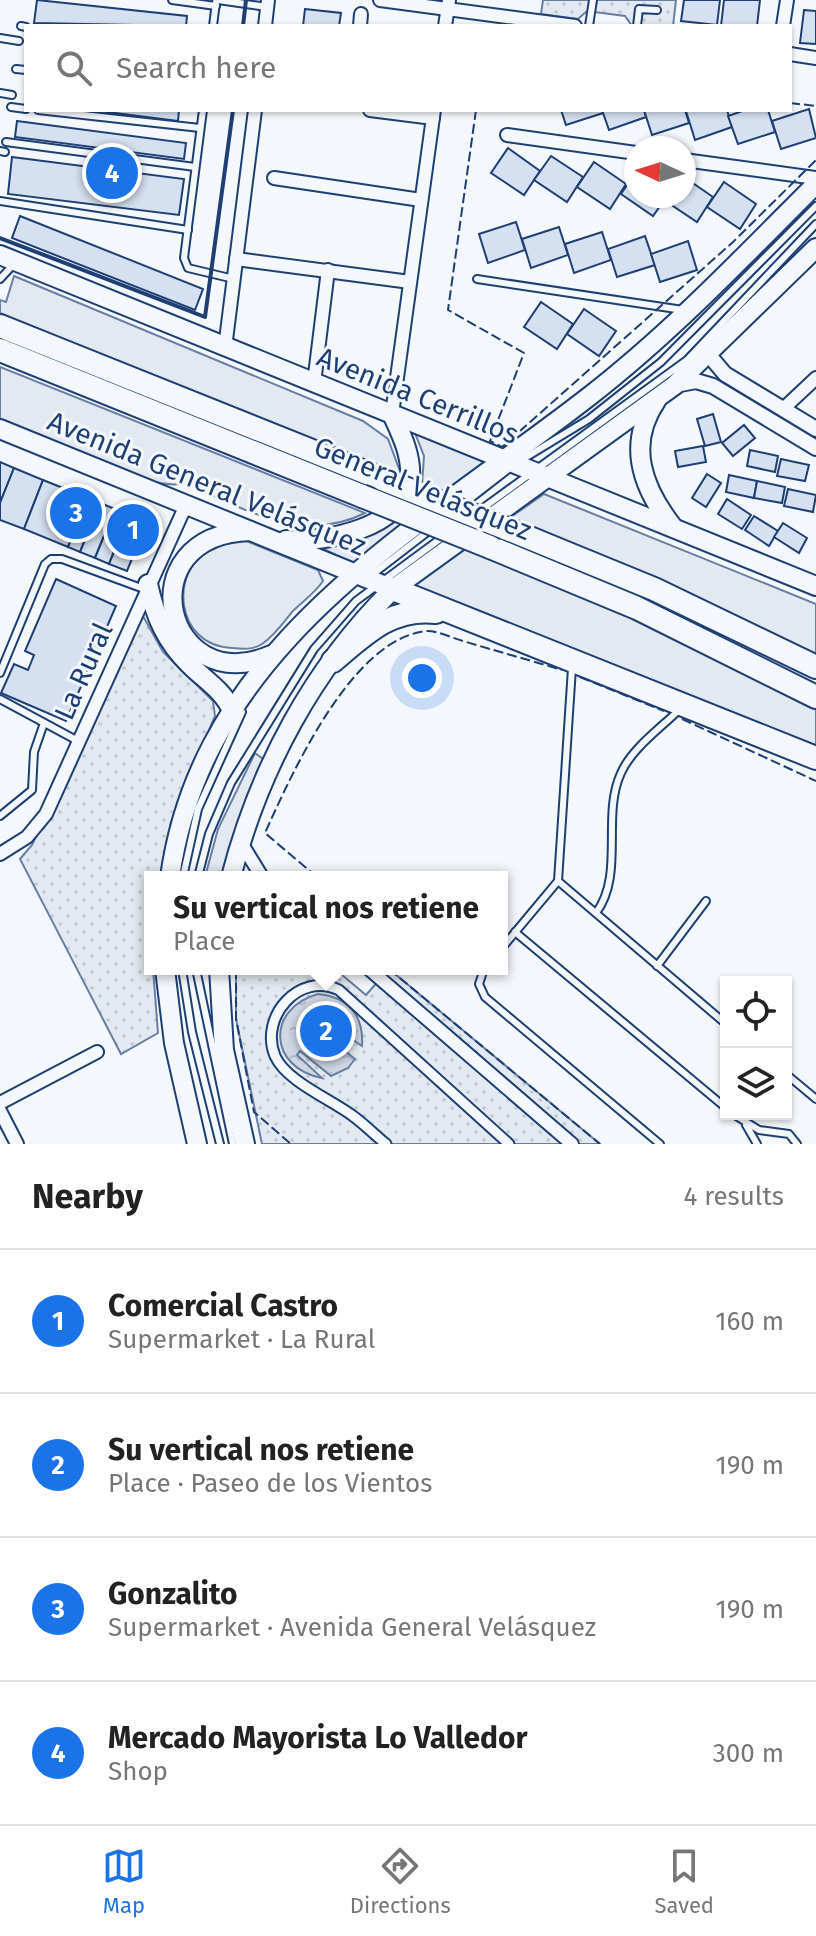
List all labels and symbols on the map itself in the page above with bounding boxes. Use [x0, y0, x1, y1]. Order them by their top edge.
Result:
north arrow [624, 136, 696, 208]
pin: 4 [86, 143, 138, 203]
street label: Avenida Cerrillos [312, 340, 523, 451]
street label: Avenida General Velásquez [43, 404, 371, 562]
street label: General Velásquez [309, 430, 536, 547]
pin: 3 [50, 483, 102, 543]
pin: 1 [107, 500, 159, 560]
street label: La Rural [48, 618, 119, 725]
your location [402, 658, 442, 698]
pin: 2 [300, 1001, 352, 1061]

